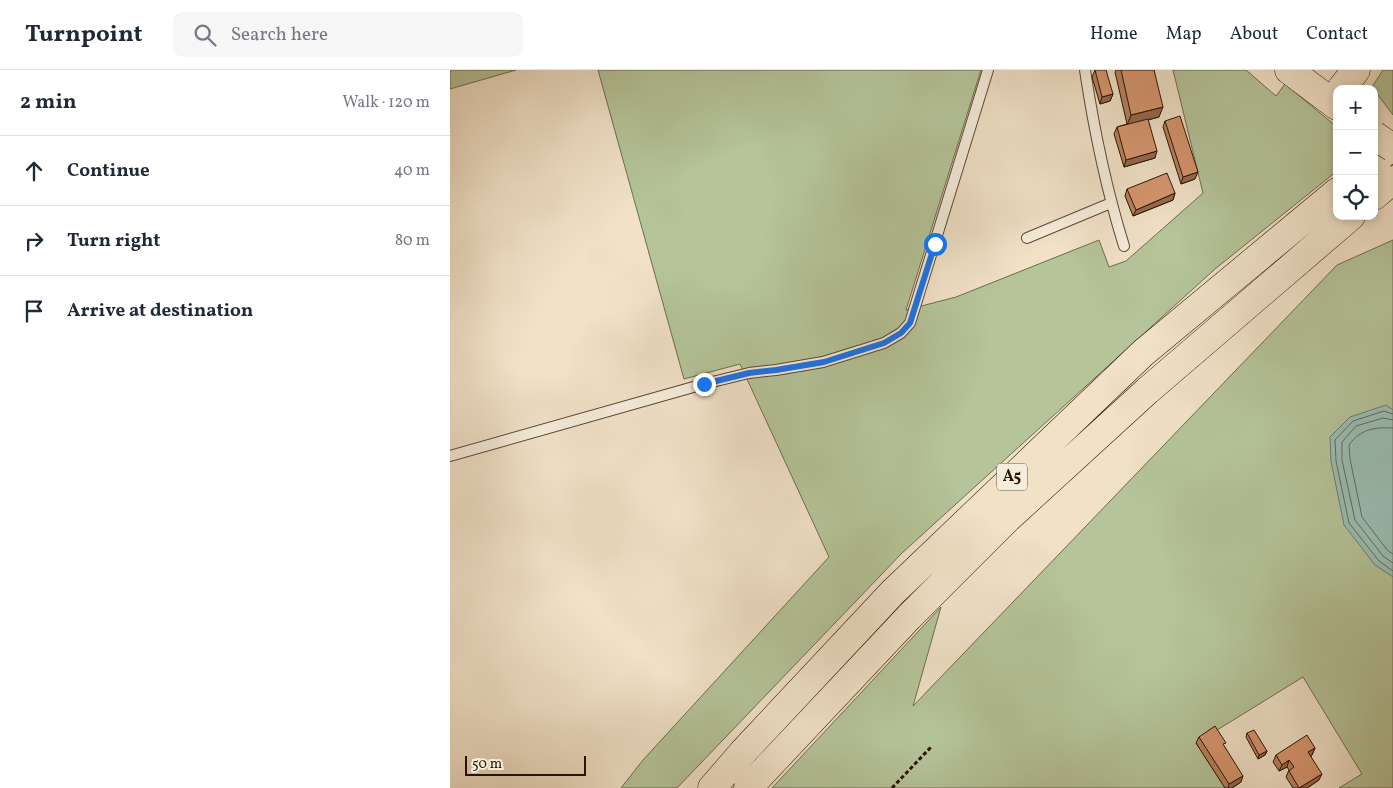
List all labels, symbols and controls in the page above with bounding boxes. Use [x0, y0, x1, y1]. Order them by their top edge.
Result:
search box [173, 12, 523, 57]
text: Turnpoint [25, 18, 143, 52]
icon: search [191, 21, 219, 49]
text: Search here [231, 22, 328, 48]
text: Home [1090, 22, 1138, 47]
text: Map [1166, 22, 1202, 47]
text: About [1230, 22, 1278, 47]
text: Contact [1306, 22, 1368, 47]
map controls [1333, 85, 1378, 220]
button: + [1333, 85, 1378, 130]
text: 2 min [20, 88, 77, 117]
text: Walk · 120 m [342, 92, 430, 114]
button: − [1333, 130, 1378, 175]
icon: ahead [20, 157, 48, 185]
text: Continue [67, 158, 150, 184]
text: 40 m [394, 160, 430, 182]
button: locate [1333, 175, 1378, 220]
icon: right [20, 227, 48, 255]
text: Turn right [67, 228, 160, 254]
text: 80 m [395, 230, 430, 252]
route start [924, 233, 947, 256]
icon: arrive [20, 297, 48, 325]
text: Arrive at destination [67, 298, 253, 324]
route end [693, 373, 716, 396]
road number: A5 [997, 464, 1027, 491]
scale bar [465, 753, 586, 776]
text: 50 m [472, 755, 502, 774]

